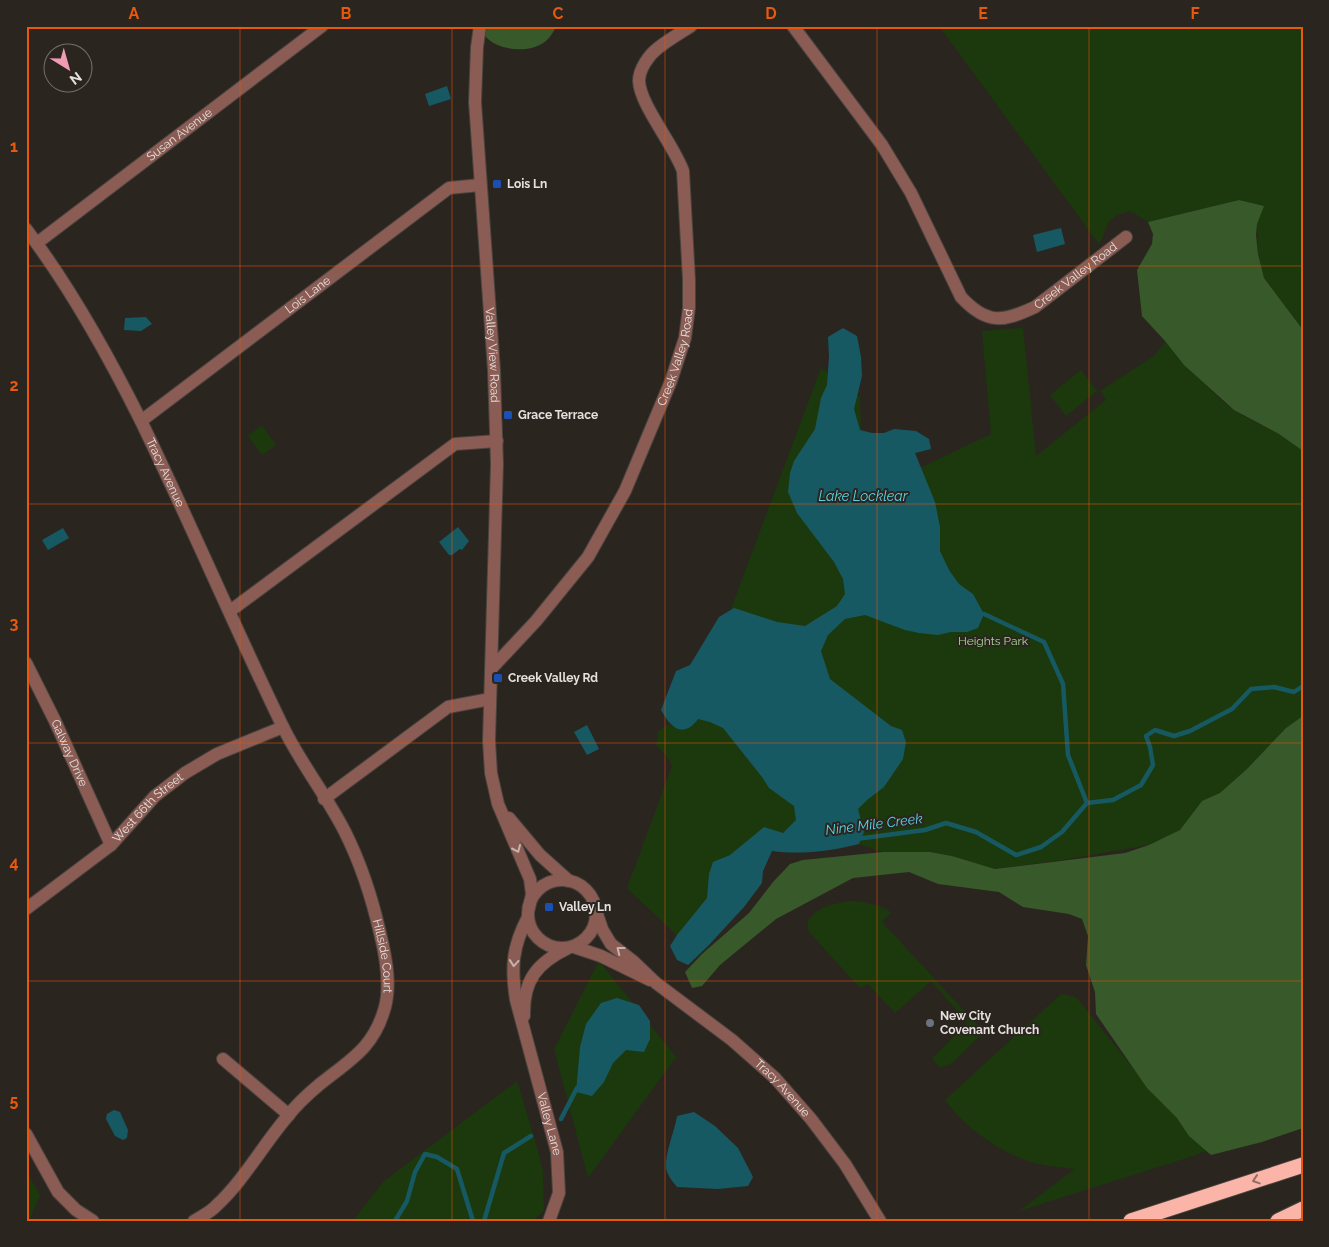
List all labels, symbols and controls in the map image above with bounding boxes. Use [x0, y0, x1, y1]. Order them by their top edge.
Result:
text: A [129, 4, 140, 23]
text: B [341, 4, 352, 23]
text: C [553, 4, 564, 23]
text: D [765, 4, 777, 23]
text: E [978, 4, 988, 23]
text: F [1190, 4, 1200, 23]
north arrow [42, 42, 92, 92]
text: N [67, 69, 85, 88]
street label: Susan Avenue [144, 105, 215, 164]
text: 1 [10, 137, 18, 156]
place label: Lois Ln [507, 177, 547, 191]
marker: Lois Ln [491, 178, 503, 190]
street label: Creek Valley Road [1031, 240, 1120, 312]
street label: Lois Lane [282, 273, 333, 317]
street label: Valley View Road [483, 307, 502, 403]
street label: Creek Valley Road [654, 308, 696, 408]
text: 2 [9, 376, 19, 395]
place label: Grace Terrace [518, 408, 598, 422]
marker: Grace Terrace [502, 409, 514, 421]
street label: Tracy Avenue [143, 436, 187, 509]
water label: Lake Locklear [819, 488, 909, 504]
text: 3 [10, 614, 19, 633]
park label: Heights Park [958, 634, 1029, 648]
place label: Creek Valley Rd [508, 671, 598, 685]
marker: Creek Valley Rd [492, 672, 504, 684]
street label: Galway Drive [48, 717, 91, 789]
street label: West 66th Street [110, 770, 186, 845]
water label: Nine Mile Creek [825, 810, 924, 838]
one-way arrow [511, 844, 522, 853]
text: 4 [9, 853, 19, 872]
place label: Valley Ln [559, 900, 611, 914]
marker: Valley Ln [543, 901, 555, 913]
street label: Hillside Court [370, 918, 395, 994]
one-way arrow [617, 948, 626, 956]
one-way arrow [508, 959, 519, 967]
place label: New City Covenant Church [940, 1009, 1039, 1037]
marker: New City Covenant Church [924, 1017, 936, 1029]
street label: Tracy Avenue [752, 1056, 813, 1120]
text: 5 [10, 1091, 19, 1110]
street label: Valley Lane [534, 1091, 565, 1157]
one-way arrow [1253, 1175, 1261, 1185]

